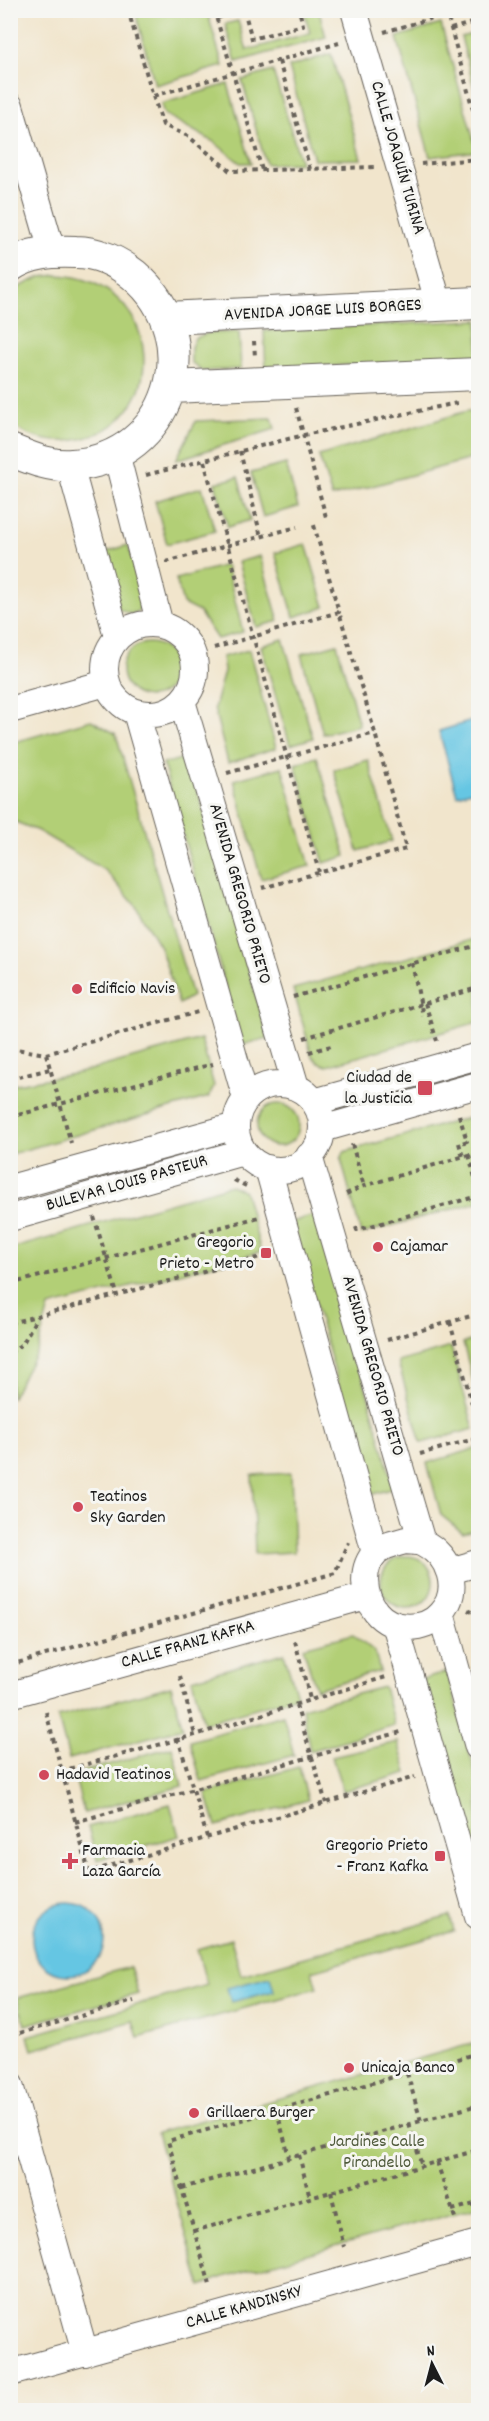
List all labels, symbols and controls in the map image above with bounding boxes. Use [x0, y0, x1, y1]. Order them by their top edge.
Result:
street label: CALLE JOAQUÍN TURINA [363, 78, 431, 238]
street label: AVENIDA JORGE LUIS BORGES [224, 293, 423, 329]
street label: AVENIDA GREGORIO PRIETO [201, 801, 277, 987]
place label: Edificio Navis [89, 977, 176, 1002]
marker: Edificio Navis [70, 982, 84, 996]
place label: Ciudad de la Justicia [344, 1066, 413, 1112]
marker: Ciudad de la Justicia [416, 1079, 434, 1097]
street label: BULEVAR LOUIS PASTEUR [43, 1149, 211, 1219]
place label: Gregorio Prieto - Metro [159, 1231, 254, 1277]
place label: Cajamar [390, 1235, 448, 1260]
marker: Cajamar [371, 1240, 385, 1254]
marker: Gregorio Prieto - Metro [259, 1246, 273, 1260]
street label: AVENIDA GREGORIO PRIETO [334, 1273, 410, 1459]
place label: Teatinos Sky Garden [90, 1485, 166, 1531]
marker: Teatinos Sky Garden [71, 1500, 85, 1514]
street label: CALLE FRANZ KAFKA [118, 1614, 258, 1676]
place label: Hadavid Teatinos [56, 1763, 171, 1788]
marker: Hadavid Teatinos [37, 1768, 51, 1782]
place label: Gregorio Prieto - Franz Kafka [326, 1834, 429, 1880]
place label: Farmacia Laza García [82, 1839, 161, 1885]
marker: Gregorio Prieto - Franz Kafka [433, 1849, 447, 1863]
marker: Farmacia Laza García [63, 1854, 77, 1868]
place label: Unicaja Banco [361, 2056, 455, 2081]
marker: Unicaja Banco [342, 2061, 356, 2075]
place label: Grillaera Burger [206, 2101, 315, 2126]
marker: Grillaera Burger [187, 2106, 201, 2120]
park label: Jardines Calle Pirandello [329, 2130, 425, 2176]
street label: CALLE KANDINSKY [183, 2279, 306, 2336]
north arrow [402, 2334, 462, 2394]
text: N [426, 2340, 436, 2363]

